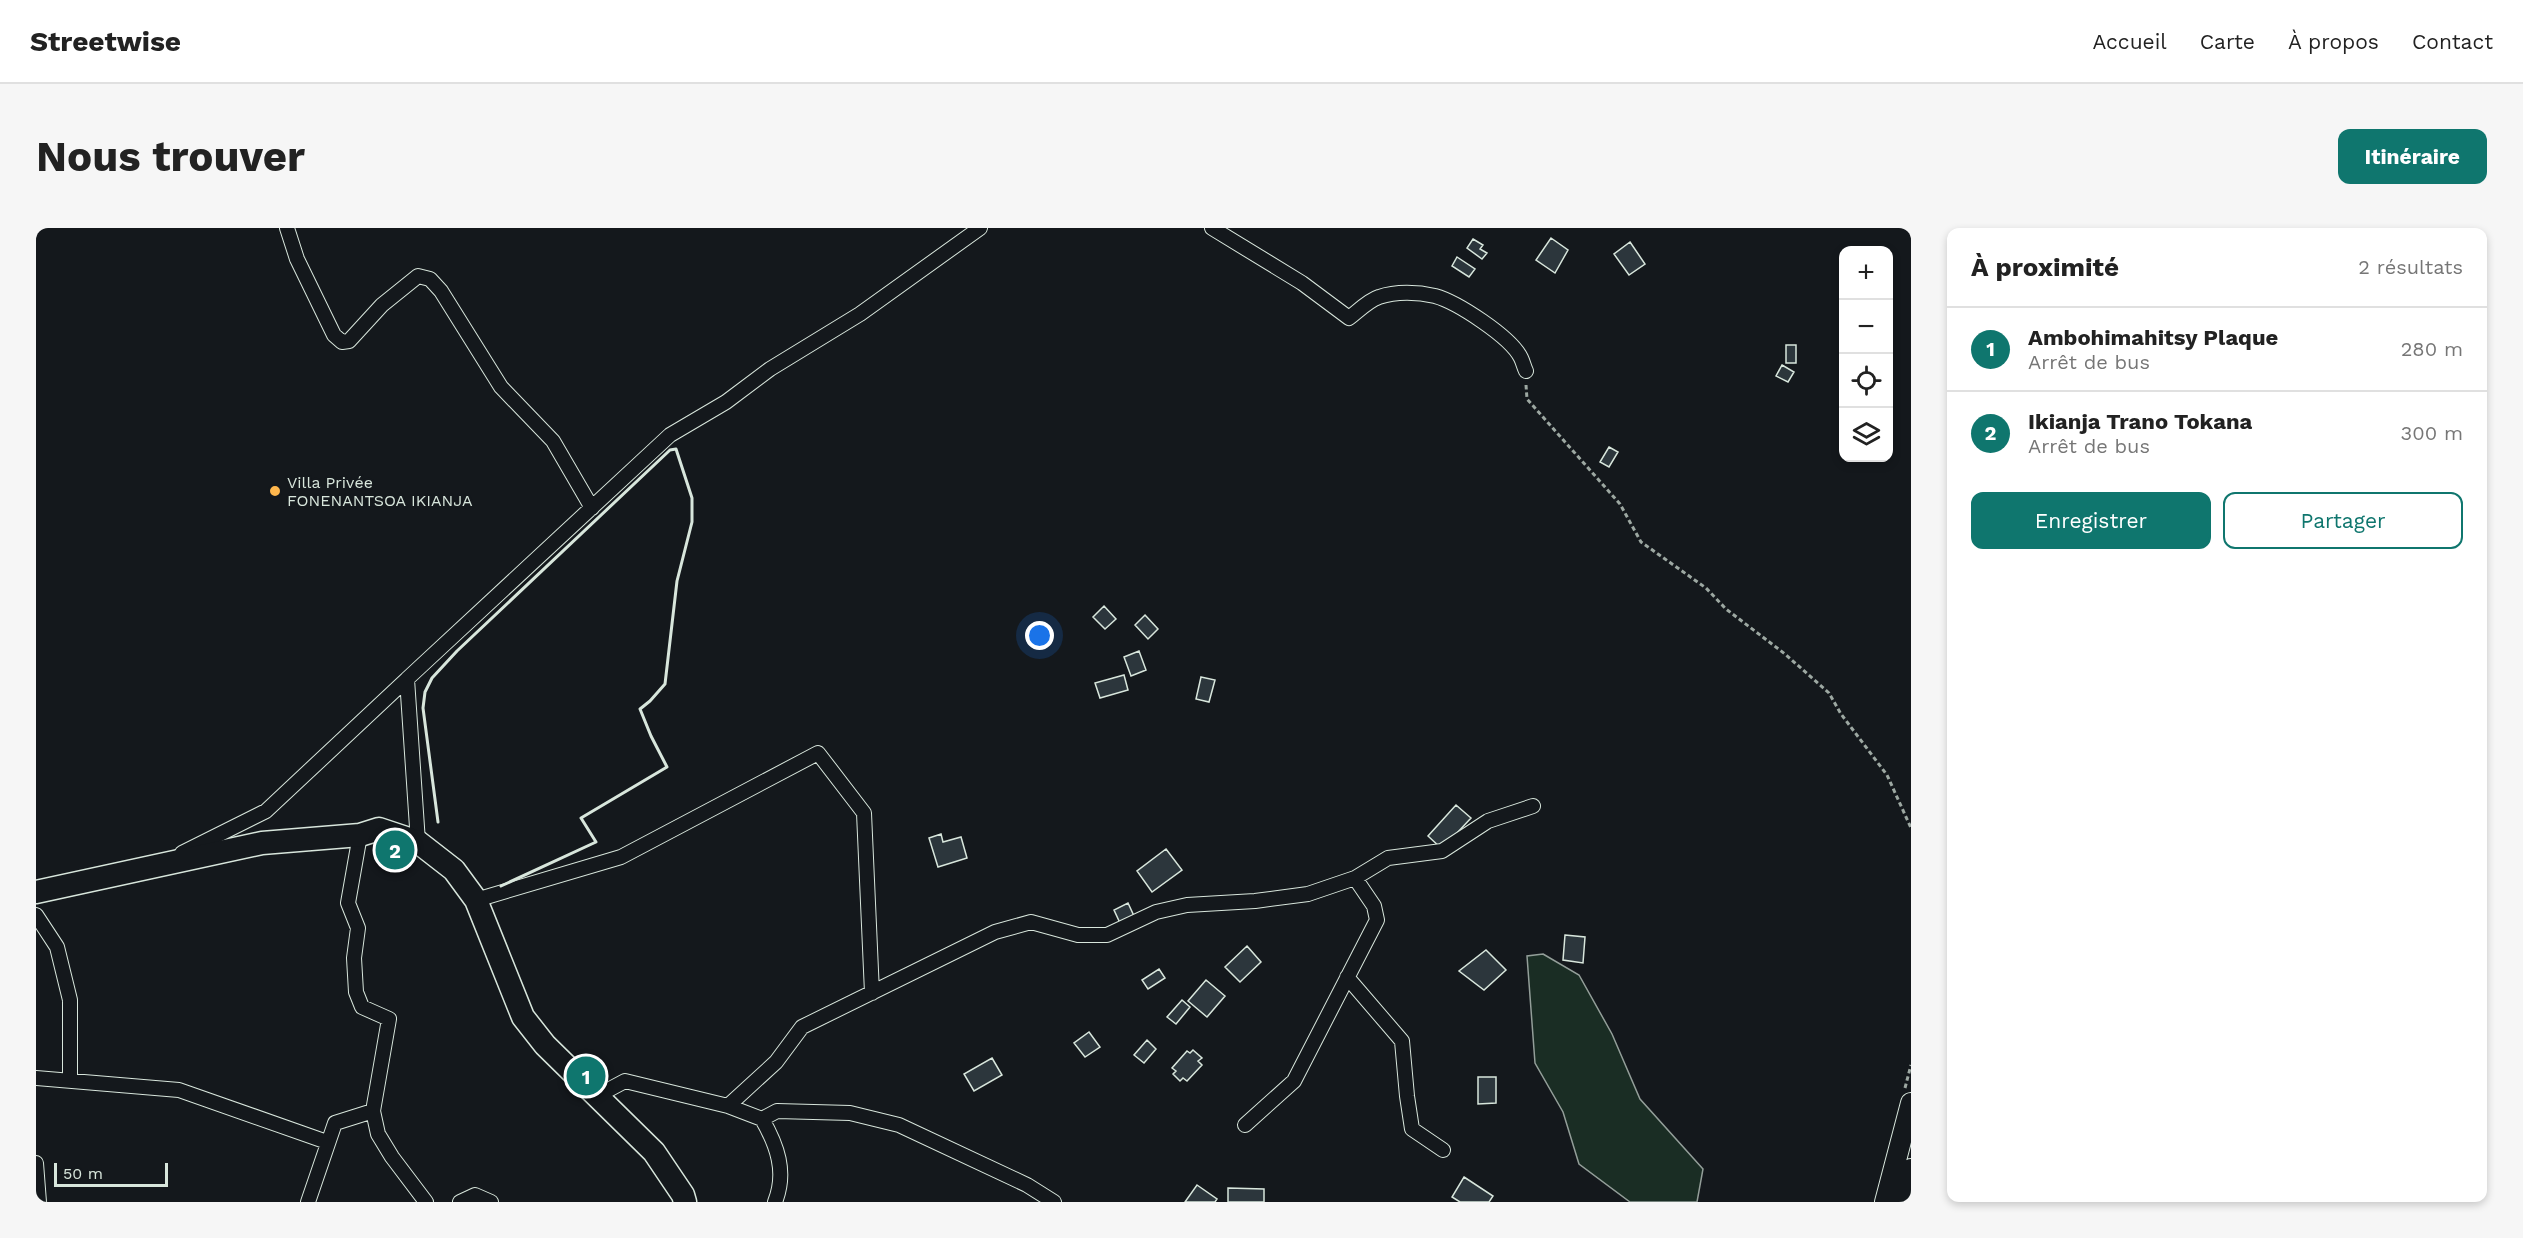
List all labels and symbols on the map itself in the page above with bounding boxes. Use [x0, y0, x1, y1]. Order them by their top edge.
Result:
place label: Villa Privée FONENANTSOA IKIANJA [287, 473, 473, 510]
marker: Villa Privée FONENANTSOA IKIANJA [268, 484, 282, 498]
your location [1025, 621, 1054, 650]
pin: 2 [376, 828, 414, 872]
pin: 1 [566, 1054, 606, 1098]
scale bar [54, 1160, 168, 1188]

